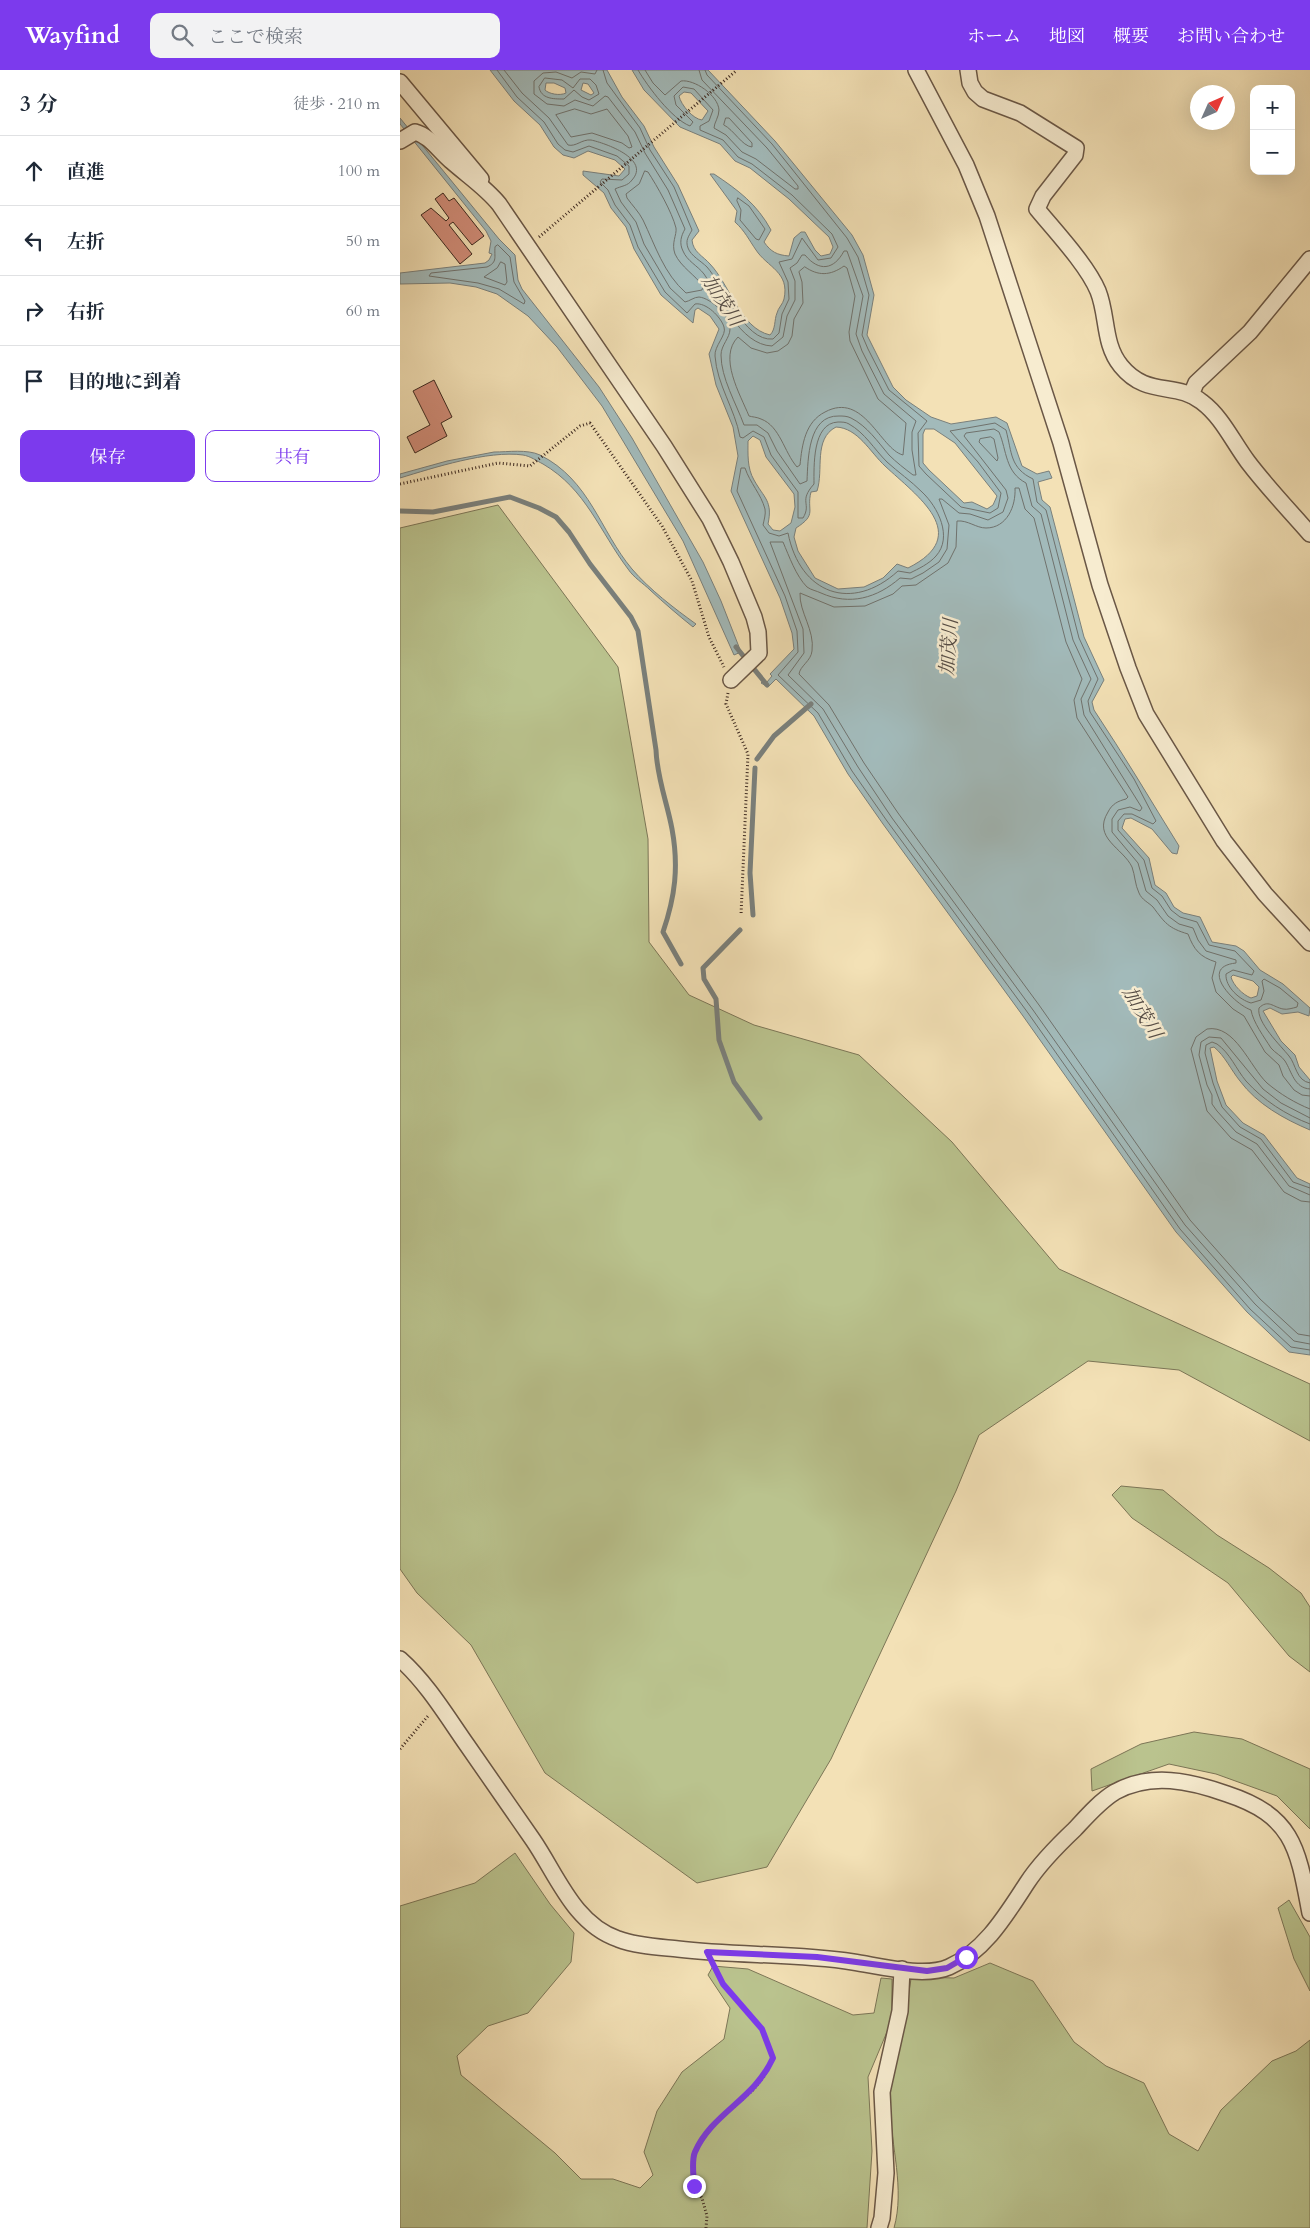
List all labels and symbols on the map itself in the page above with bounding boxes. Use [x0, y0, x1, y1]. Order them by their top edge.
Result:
north arrow [1190, 85, 1235, 130]
water label: 加茂川 [696, 270, 750, 333]
water label: 加茂川 [934, 616, 964, 676]
water label: 加茂川 [1116, 981, 1169, 1045]
route start [955, 1946, 978, 1969]
route end [683, 2175, 706, 2198]

